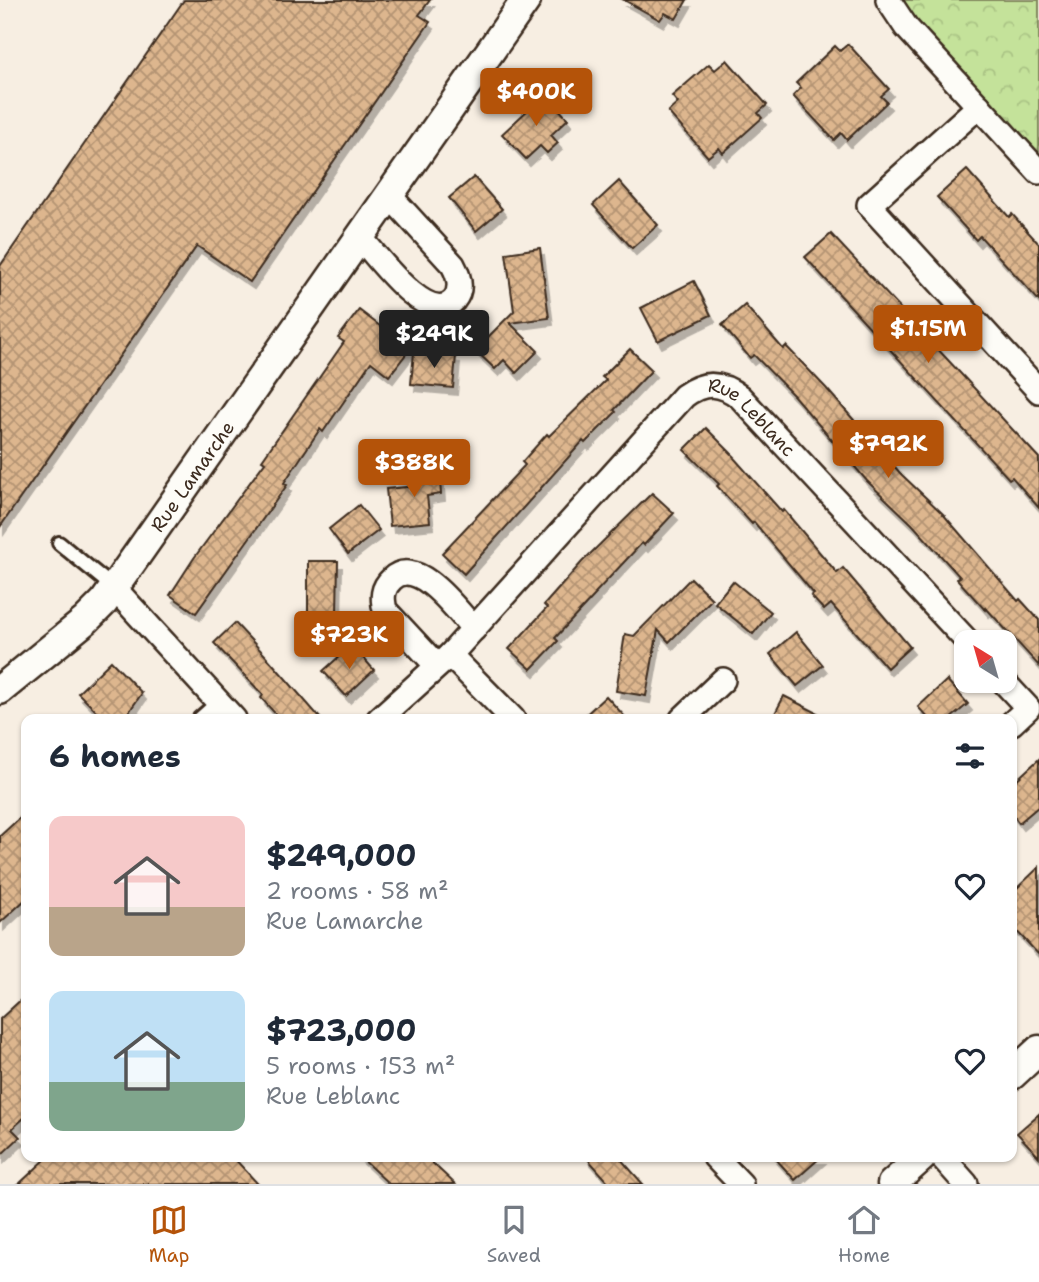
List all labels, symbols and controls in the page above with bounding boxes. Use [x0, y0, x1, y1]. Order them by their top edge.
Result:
pin: $400K [487, 68, 585, 128]
text: $400K [496, 76, 576, 106]
pin: $1.15M [871, 306, 985, 365]
pin: $249K [385, 310, 483, 370]
text: $1.15M [889, 313, 967, 343]
text: $249K [395, 318, 473, 348]
street label: Rue Leblanc [707, 372, 801, 462]
street label: Rue Lamarche [145, 416, 240, 537]
pin: $792K [839, 420, 937, 480]
text: $792K [849, 428, 927, 458]
pin: $388K [365, 440, 463, 499]
text: $388K [374, 447, 454, 477]
pin: $723K [300, 612, 398, 671]
text: $723K [310, 619, 388, 649]
north arrow [954, 630, 1017, 693]
map controls [954, 630, 1017, 693]
text: 6 homes [49, 736, 181, 777]
icon: filters [951, 737, 989, 775]
text: $249,000 [266, 835, 417, 876]
icon: home [105, 844, 189, 928]
icon: heart [951, 867, 989, 905]
text: 2 rooms · 58 m² [266, 876, 449, 906]
text: Rue Lamarche [266, 906, 424, 936]
text: $723,000 [266, 1010, 416, 1051]
icon: home [105, 1019, 189, 1103]
icon: heart [951, 1042, 989, 1080]
text: 5 rooms · 153 m² [266, 1051, 455, 1081]
text: Rue Leblanc [266, 1081, 400, 1111]
tab: Map [149, 1201, 189, 1268]
tab: Saved [487, 1201, 541, 1268]
tab: Home [838, 1201, 890, 1268]

